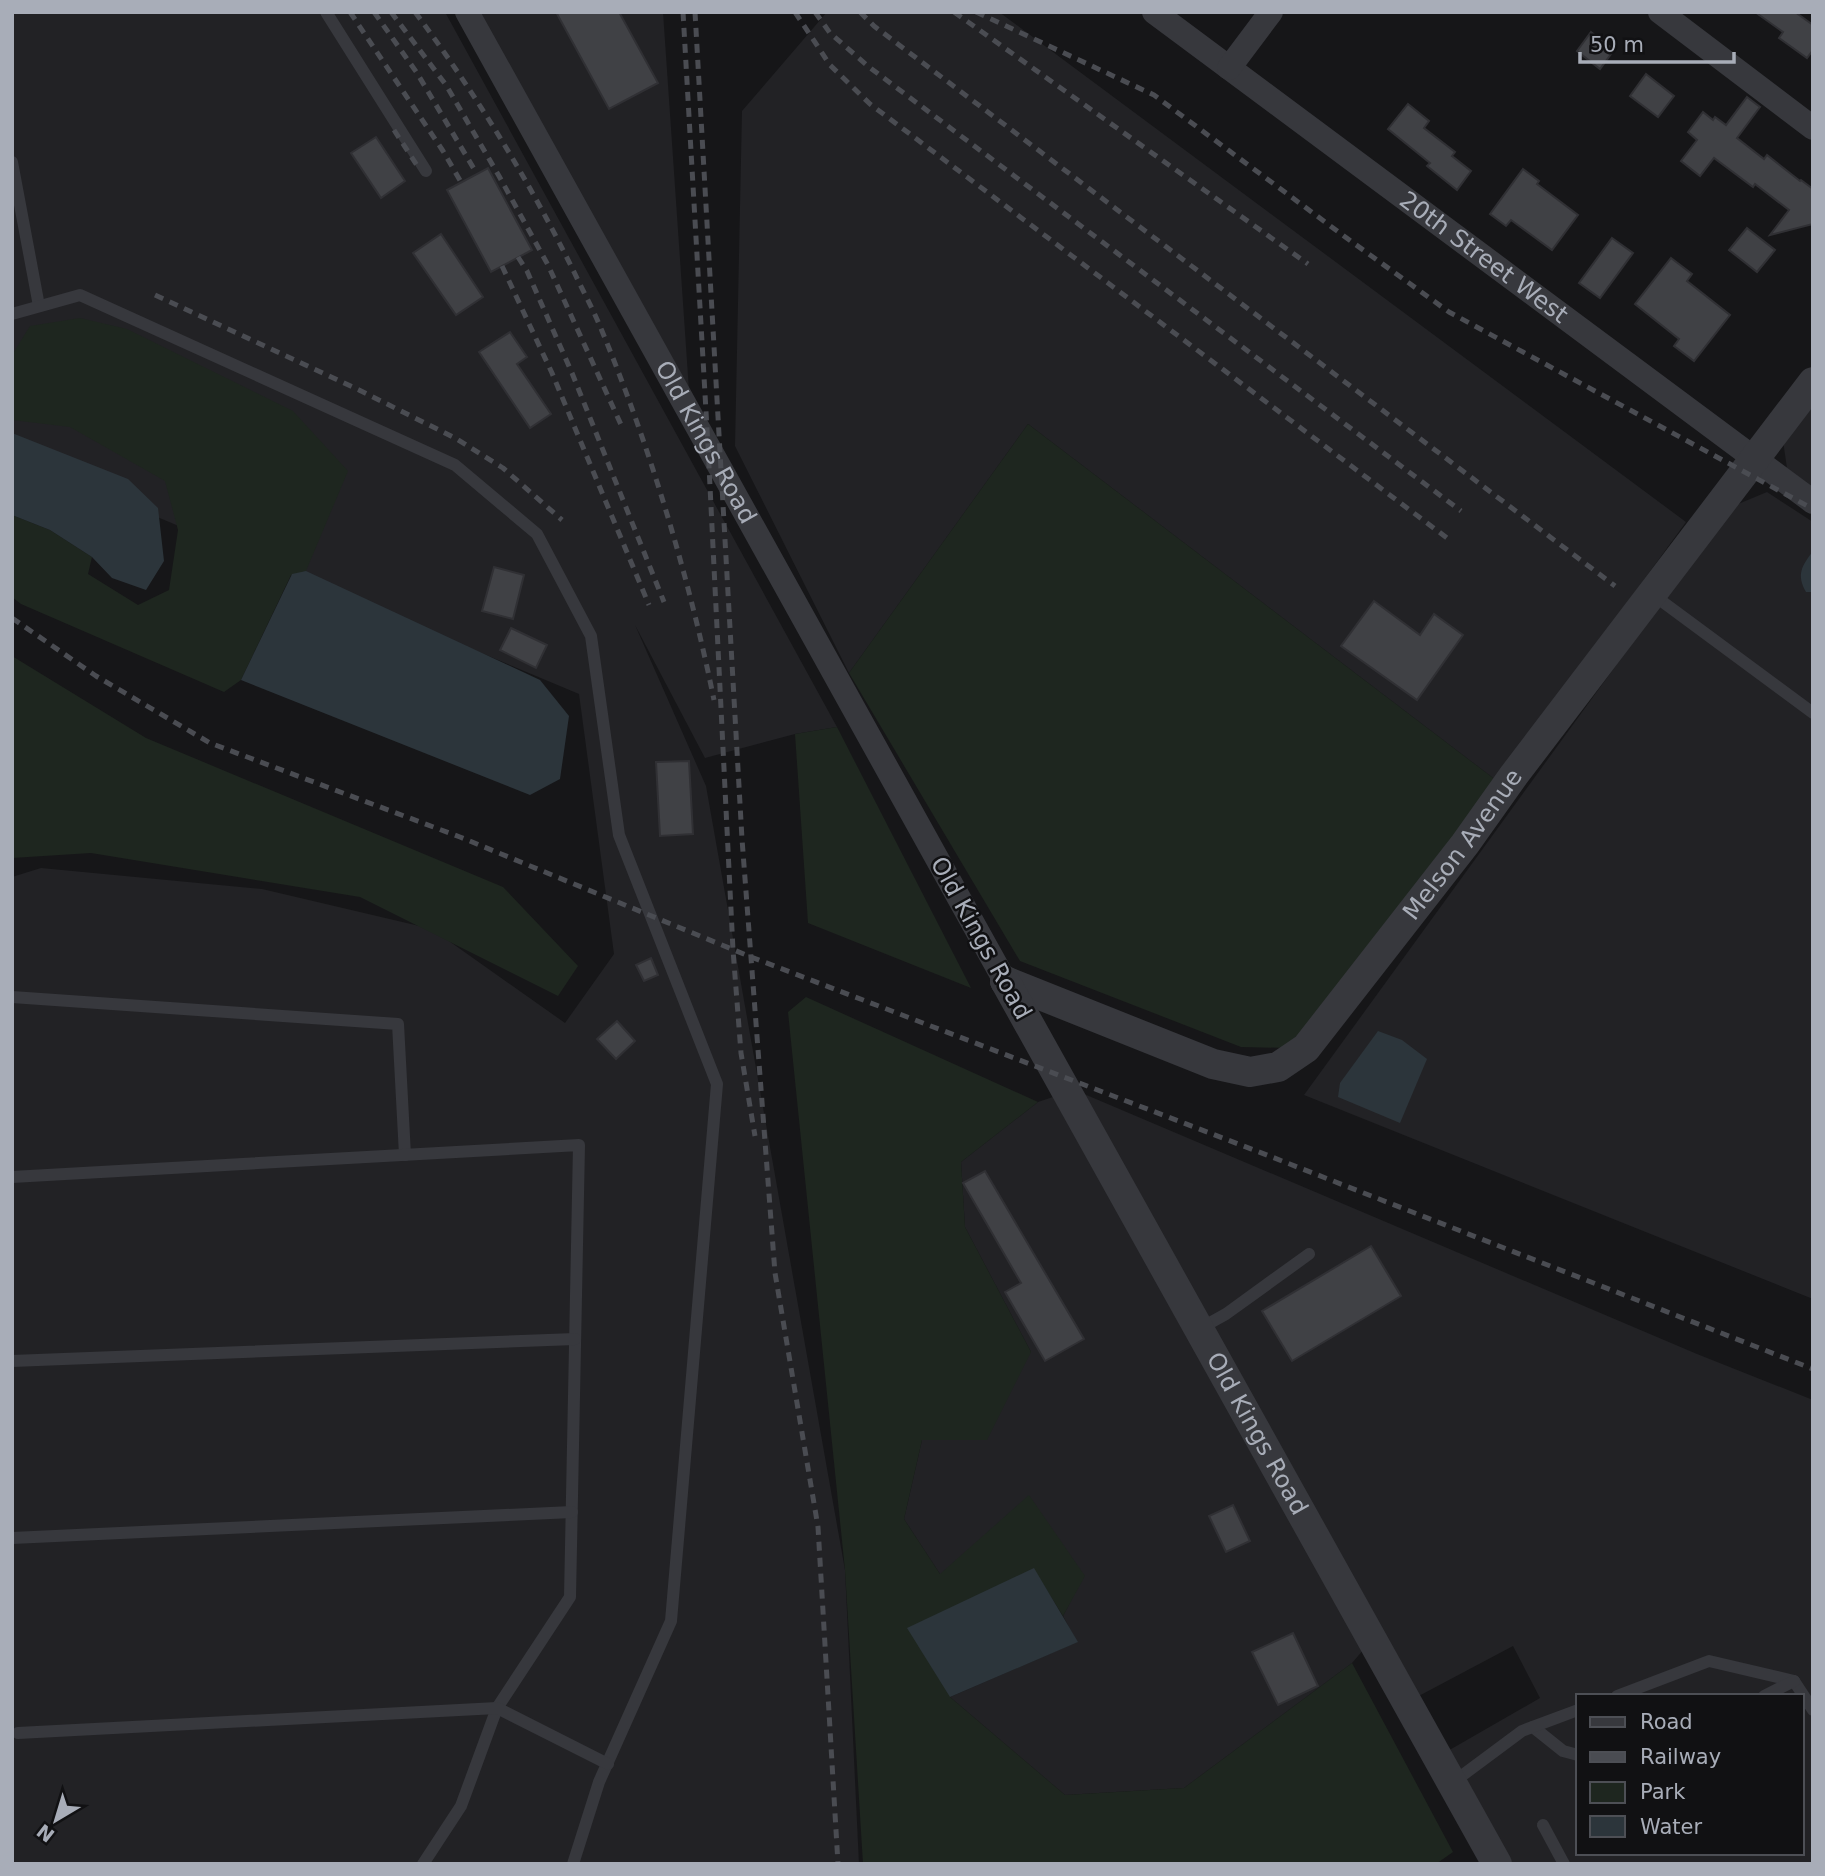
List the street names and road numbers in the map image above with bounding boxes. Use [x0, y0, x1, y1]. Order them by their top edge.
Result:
street label: 20th Street West [1394, 186, 1573, 329]
street label: Old Kings Road [649, 356, 762, 528]
street label: Melson Avenue [1397, 763, 1528, 926]
street label: Old Kings Road [925, 852, 1037, 1024]
street label: Old Kings Road [1201, 1347, 1314, 1520]

